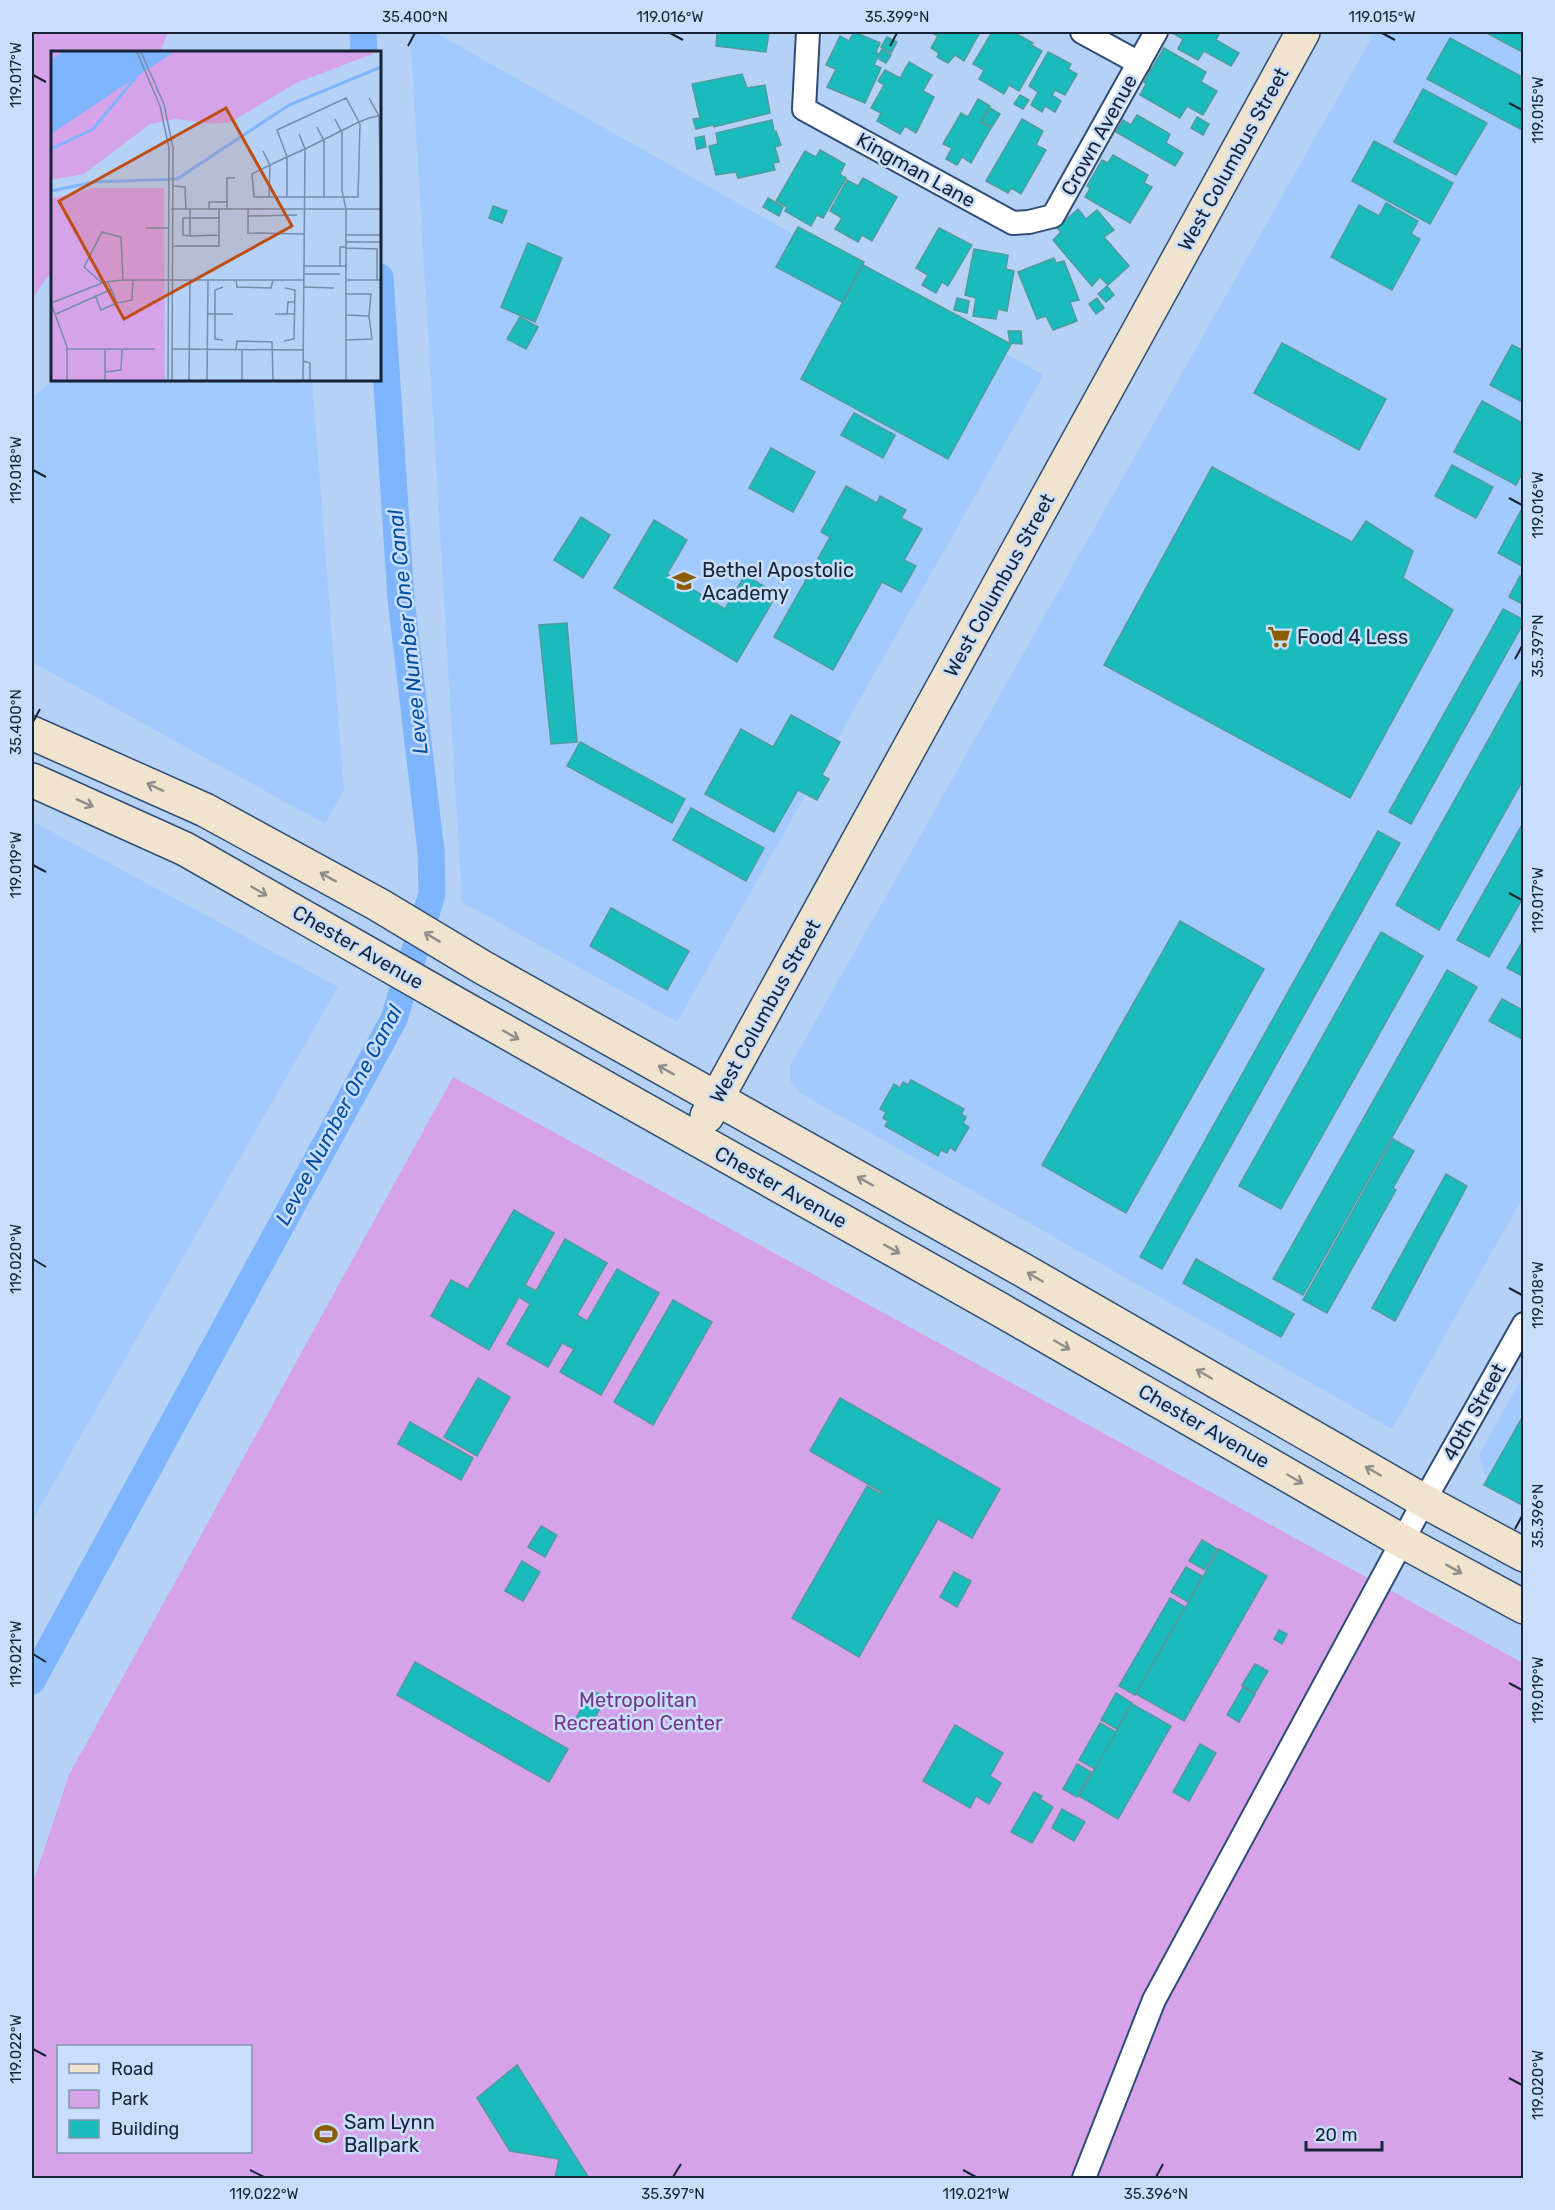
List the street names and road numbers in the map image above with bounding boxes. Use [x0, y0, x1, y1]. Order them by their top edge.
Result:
street label: West Columbus Street [1173, 63, 1294, 255]
street label: Crown Avenue [1056, 70, 1142, 200]
street label: Kingman Lane [852, 127, 980, 213]
street label: West Columbus Street [939, 489, 1060, 681]
street label: Chester Avenue [288, 900, 428, 994]
street label: West Columbus Street [705, 915, 826, 1107]
street label: Chester Avenue [711, 1141, 851, 1233]
street label: 40th Street [1437, 1359, 1511, 1465]
street label: Chester Avenue [1134, 1379, 1274, 1473]

